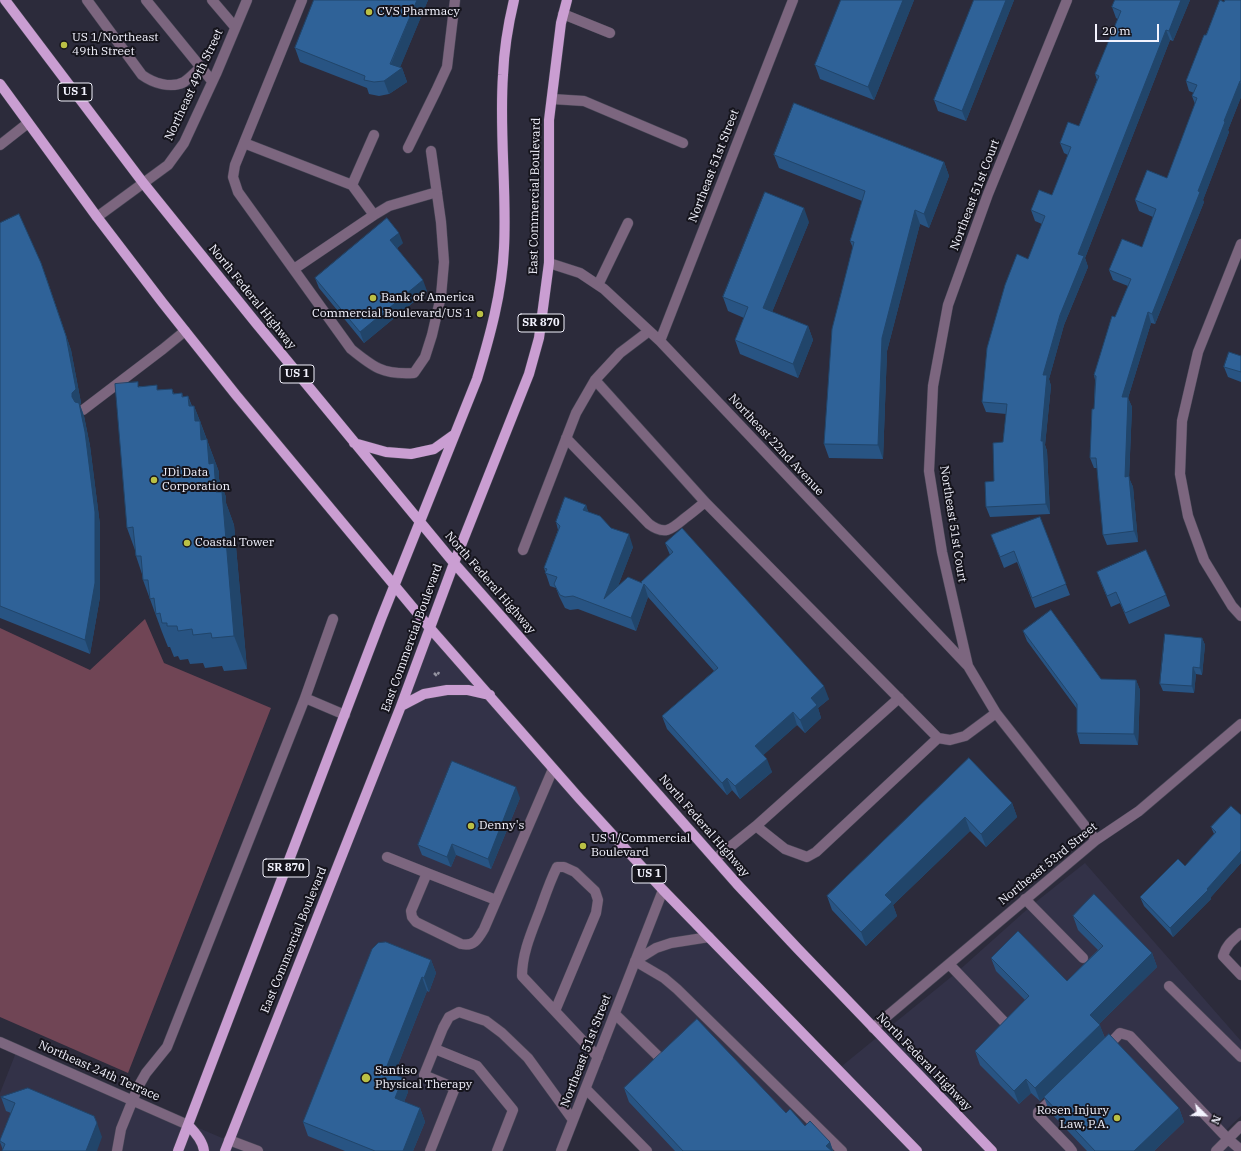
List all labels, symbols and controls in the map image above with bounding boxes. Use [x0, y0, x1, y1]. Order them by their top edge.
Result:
place label: CVS Pharmacy [377, 5, 460, 19]
marker: CVS Pharmacy [364, 7, 374, 17]
scale bar [1097, 16, 1161, 42]
text: 20 m [1102, 23, 1131, 38]
street label: Northeast 49th Street [162, 27, 226, 143]
place label: US 1/Northeast 49th Street [72, 31, 159, 59]
marker: US 1/Northeast 49th Street [59, 40, 69, 50]
road number: US 1 [58, 83, 92, 101]
street label: Northeast 51st Street [686, 107, 742, 225]
street label: East Commercial Boulevard [526, 118, 544, 274]
street label: Northeast 51st Court [947, 137, 1003, 253]
street label: North Federal Highway [205, 242, 299, 352]
place label: Bank of America [381, 291, 475, 305]
marker: Bank of America [368, 293, 378, 303]
place label: Commercial Boulevard/US 1 [312, 307, 472, 321]
marker: Commercial Boulevard/US 1 [475, 309, 485, 319]
road number: SR 870 [518, 314, 564, 332]
road number: US 1 [280, 365, 314, 383]
street label: Northeast 22nd Avenue [725, 391, 827, 499]
street label: Northeast 51st Court [937, 465, 969, 583]
place label: JDi Data Corporation [162, 466, 230, 494]
marker: JDi Data Corporation [149, 475, 159, 485]
street label: North Federal Highway [442, 529, 538, 637]
place label: Coastal Tower [195, 536, 274, 550]
marker: Coastal Tower [182, 538, 192, 548]
street label: East Commercial Boulevard [378, 562, 446, 714]
street label: North Federal Highway [656, 772, 752, 880]
place label: Denny's [479, 819, 524, 833]
street label: Northeast 53rd Street [996, 820, 1100, 908]
marker: Denny's [466, 821, 476, 831]
place label: US 1/Commercial Boulevard [591, 832, 690, 860]
marker: US 1/Commercial Boulevard [578, 841, 588, 851]
road number: SR 870 [263, 859, 309, 877]
street label: East Commercial Boulevard [258, 865, 330, 1015]
road number: US 1 [632, 865, 666, 883]
street label: Northeast 51st Street [558, 992, 614, 1110]
street label: North Federal Highway [873, 1010, 975, 1114]
street label: Northeast 24th Terrace [36, 1038, 162, 1104]
place label: Santiso Physical Therapy [375, 1064, 472, 1092]
marker: Santiso Physical Therapy [360, 1072, 372, 1084]
north arrow [1185, 1095, 1225, 1135]
place label: Rosen Injury Law, P.A. [1037, 1104, 1109, 1132]
marker: Rosen Injury Law, P.A. [1112, 1113, 1122, 1123]
text: N [1208, 1113, 1224, 1126]

